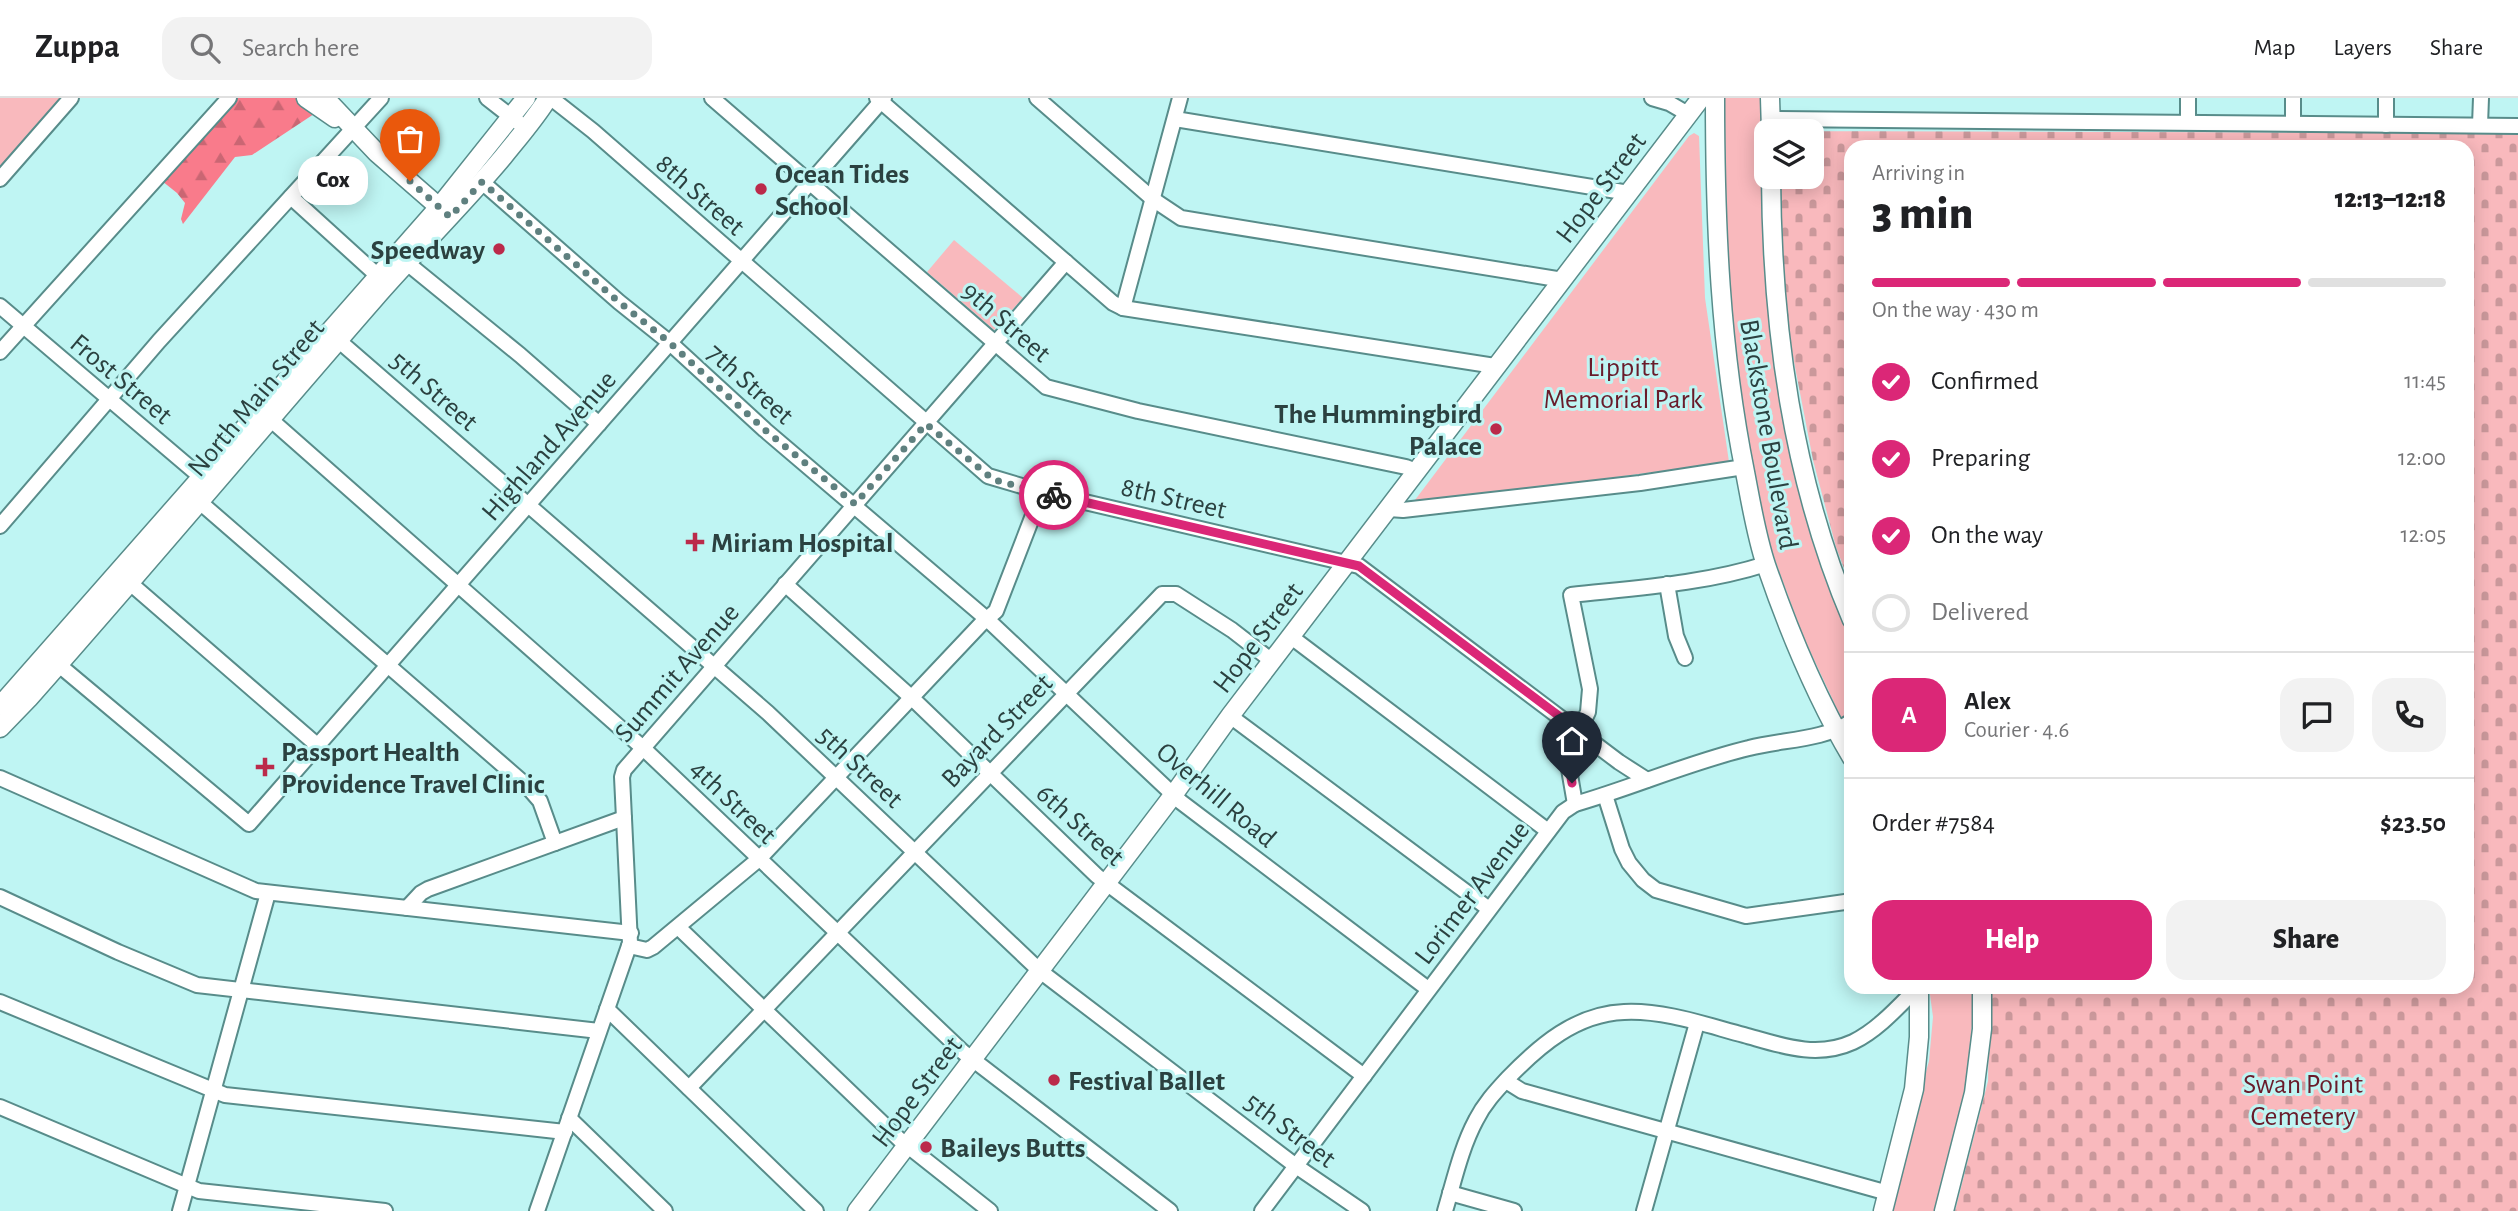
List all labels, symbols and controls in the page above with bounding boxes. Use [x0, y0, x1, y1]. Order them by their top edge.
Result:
search box [162, 17, 652, 80]
icon: search [186, 29, 224, 67]
text: Zuppa [35, 31, 120, 64]
text: Search here [242, 35, 359, 61]
text: Map [2253, 36, 2295, 60]
text: Layers [2333, 36, 2392, 60]
text: Share [2430, 36, 2483, 60]
pin [380, 109, 440, 181]
map controls [1754, 119, 1824, 189]
button: layers [1754, 119, 1824, 189]
icon: bag [391, 120, 429, 158]
street label: Hope Street [1551, 128, 1652, 249]
street label: 8th Street [650, 150, 749, 241]
callout: Cox [298, 156, 368, 206]
place label: Ocean Tides School [775, 161, 909, 221]
text: Arriving in [1872, 162, 1965, 185]
text: Cox [316, 169, 350, 192]
marker: Ocean Tides School [753, 181, 769, 197]
text: 12:13–12:18 [2335, 186, 2446, 212]
text: 3 min [1872, 191, 1973, 237]
place label: Speedway [370, 237, 485, 265]
marker: Speedway [491, 241, 507, 257]
street label: 9th Street [956, 277, 1055, 368]
text: On the way · 430 m [1872, 299, 2039, 322]
street label: North Main Street [183, 314, 330, 482]
street label: Blackstone Boulevard [1734, 317, 1802, 551]
street label: Frost Street [64, 329, 177, 430]
street label: 7th Street [701, 339, 798, 430]
street label: 5th Street [385, 346, 483, 437]
park label: Lippitt Memorial Park [1544, 354, 1703, 414]
icon: check [1872, 363, 1910, 401]
street label: Highland Avenue [477, 366, 622, 527]
text: Confirmed [1931, 368, 2039, 394]
text: 11:45 [2404, 370, 2446, 393]
place label: The Hummingbird Palace [1274, 401, 1482, 461]
marker: The Hummingbird Palace [1488, 421, 1504, 437]
icon: check [1872, 440, 1910, 478]
text: Preparing [1931, 445, 2030, 471]
text: 12:00 [2398, 447, 2446, 470]
courier [1019, 460, 1089, 530]
street label: 8th Street [1118, 473, 1229, 525]
icon: bike [1035, 476, 1073, 514]
icon: check [1872, 517, 1910, 555]
text: On the way [1931, 522, 2043, 548]
text: 12:05 [2401, 524, 2446, 547]
place label: Miriam Hospital [711, 530, 893, 558]
marker: Miriam Hospital [685, 532, 705, 552]
street label: Hope Street [1208, 578, 1309, 699]
street label: Summit Avenue [610, 599, 745, 748]
text: Delivered [1931, 599, 2029, 625]
street label: Bayard Street [937, 669, 1058, 794]
button: chat [2280, 678, 2354, 752]
button: phone [2372, 678, 2446, 752]
text: Alex [1964, 688, 2011, 714]
text: A [1901, 702, 1917, 728]
pin [1542, 711, 1602, 783]
text: Courier · 4.6 [1964, 719, 2069, 742]
street label: 5th Street [811, 721, 908, 814]
icon: home [1553, 722, 1591, 760]
street label: Overhill Road [1151, 738, 1281, 853]
place label: Passport Health Providence Travel Clinic [281, 739, 545, 799]
street label: 4th Street [684, 755, 781, 850]
marker: Passport Health Providence Travel Clinic [255, 757, 275, 777]
street label: 6th Street [1030, 779, 1129, 872]
text: Order #7584 [1872, 810, 1995, 836]
text: $23.50 [2380, 810, 2446, 836]
street label: Lorimer Avenue [1410, 816, 1535, 970]
button: Help [1872, 900, 2152, 980]
button: Share [2166, 900, 2446, 980]
street label: Hope Street [867, 1032, 968, 1153]
place label: Festival Ballet [1068, 1068, 1226, 1096]
park label: Swan Point Cemetery [2243, 1071, 2363, 1131]
marker: Festival Ballet [1046, 1072, 1062, 1088]
street label: 5th Street [1239, 1088, 1340, 1174]
place label: Baileys Butts [940, 1135, 1086, 1163]
marker: Baileys Butts [918, 1139, 934, 1155]

